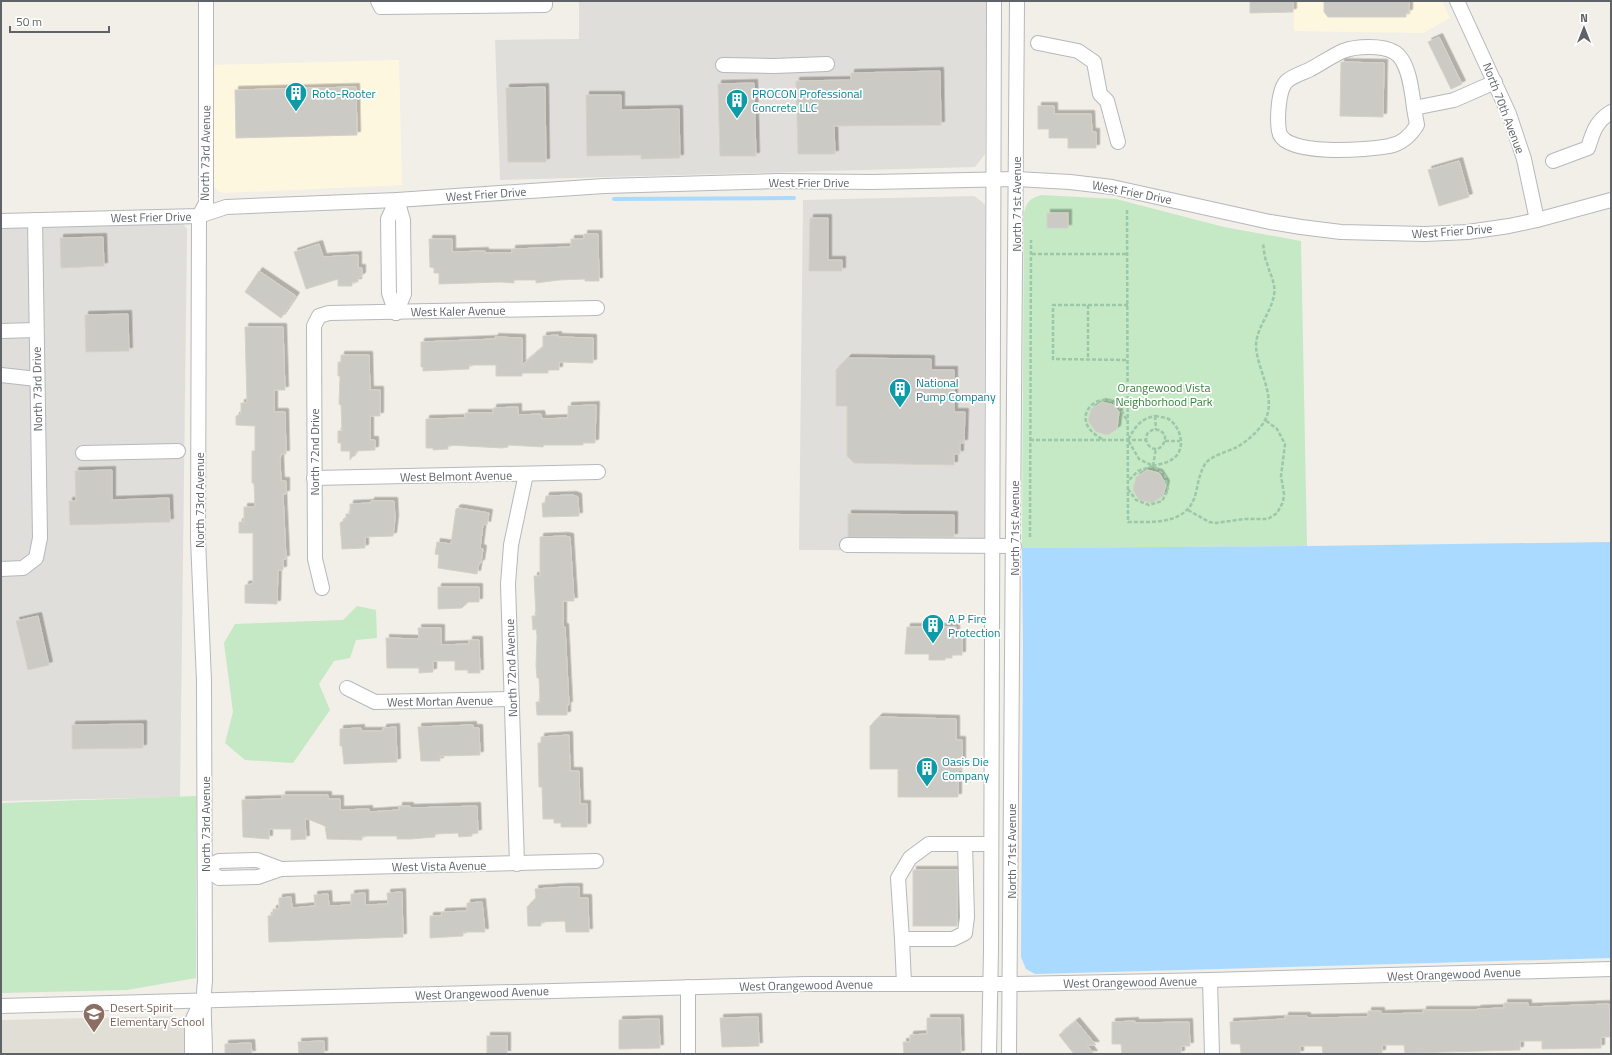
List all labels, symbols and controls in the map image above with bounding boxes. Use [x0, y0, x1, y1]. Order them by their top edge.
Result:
scale bar [10, 8, 109, 34]
north arrow [1564, 8, 1604, 48]
text: N [1580, 10, 1588, 26]
text: 50 m [16, 12, 42, 31]
street label: North 70th Avenue [1478, 60, 1530, 156]
building icon: Roto-Rooter [283, 80, 309, 113]
place label: Roto-Rooter [312, 84, 376, 103]
place label: PROCON Professional Concrete LLC [752, 84, 862, 117]
building icon: PROCON Professional Concrete LLC [724, 87, 750, 120]
street label: North 73rd Avenue [195, 105, 215, 201]
street label: North 71st Avenue [1007, 156, 1026, 252]
street label: West Frier Drive [769, 173, 849, 192]
street label: West Frier Drive [1091, 175, 1173, 209]
street label: West Frier Drive [445, 182, 527, 206]
street label: West Frier Drive [110, 207, 192, 227]
street label: West Frier Drive [1411, 219, 1493, 243]
street label: West Kaler Avenue [410, 301, 506, 321]
street label: North 73rd Drive [27, 347, 47, 431]
place label: National Pump Company [916, 373, 996, 406]
building icon: National Pump Company [887, 376, 913, 409]
park label: Orangewood Vista Neighborhood Park [1115, 378, 1213, 411]
street label: North 72nd Drive [305, 409, 324, 495]
street label: North 73rd Avenue [190, 452, 209, 548]
street label: West Belmont Avenue [400, 466, 512, 486]
street label: North 71st Avenue [1005, 480, 1024, 576]
place label: A P Fire Protection [948, 609, 1001, 642]
building icon: A P Fire Protection [920, 612, 946, 645]
street label: North 72nd Avenue [500, 619, 522, 717]
street label: West Mortan Avenue [387, 691, 493, 711]
place label: Oasis Die Company [942, 752, 989, 785]
building icon: Oasis Die Company [914, 755, 940, 788]
street label: North 73rd Avenue [196, 776, 215, 872]
street label: North 71st Avenue [1002, 803, 1021, 899]
street label: West Vista Avenue [392, 856, 486, 876]
street label: West Orangewood Avenue [1387, 962, 1521, 986]
street label: West Orangewood Avenue [1063, 971, 1197, 993]
street label: West Orangewood Avenue [739, 974, 873, 996]
street label: West Orangewood Avenue [415, 981, 549, 1005]
place label: Desert Spirit Elementary School [110, 998, 204, 1031]
school or university icon: Desert Spirit Elementary School [81, 1001, 107, 1034]

